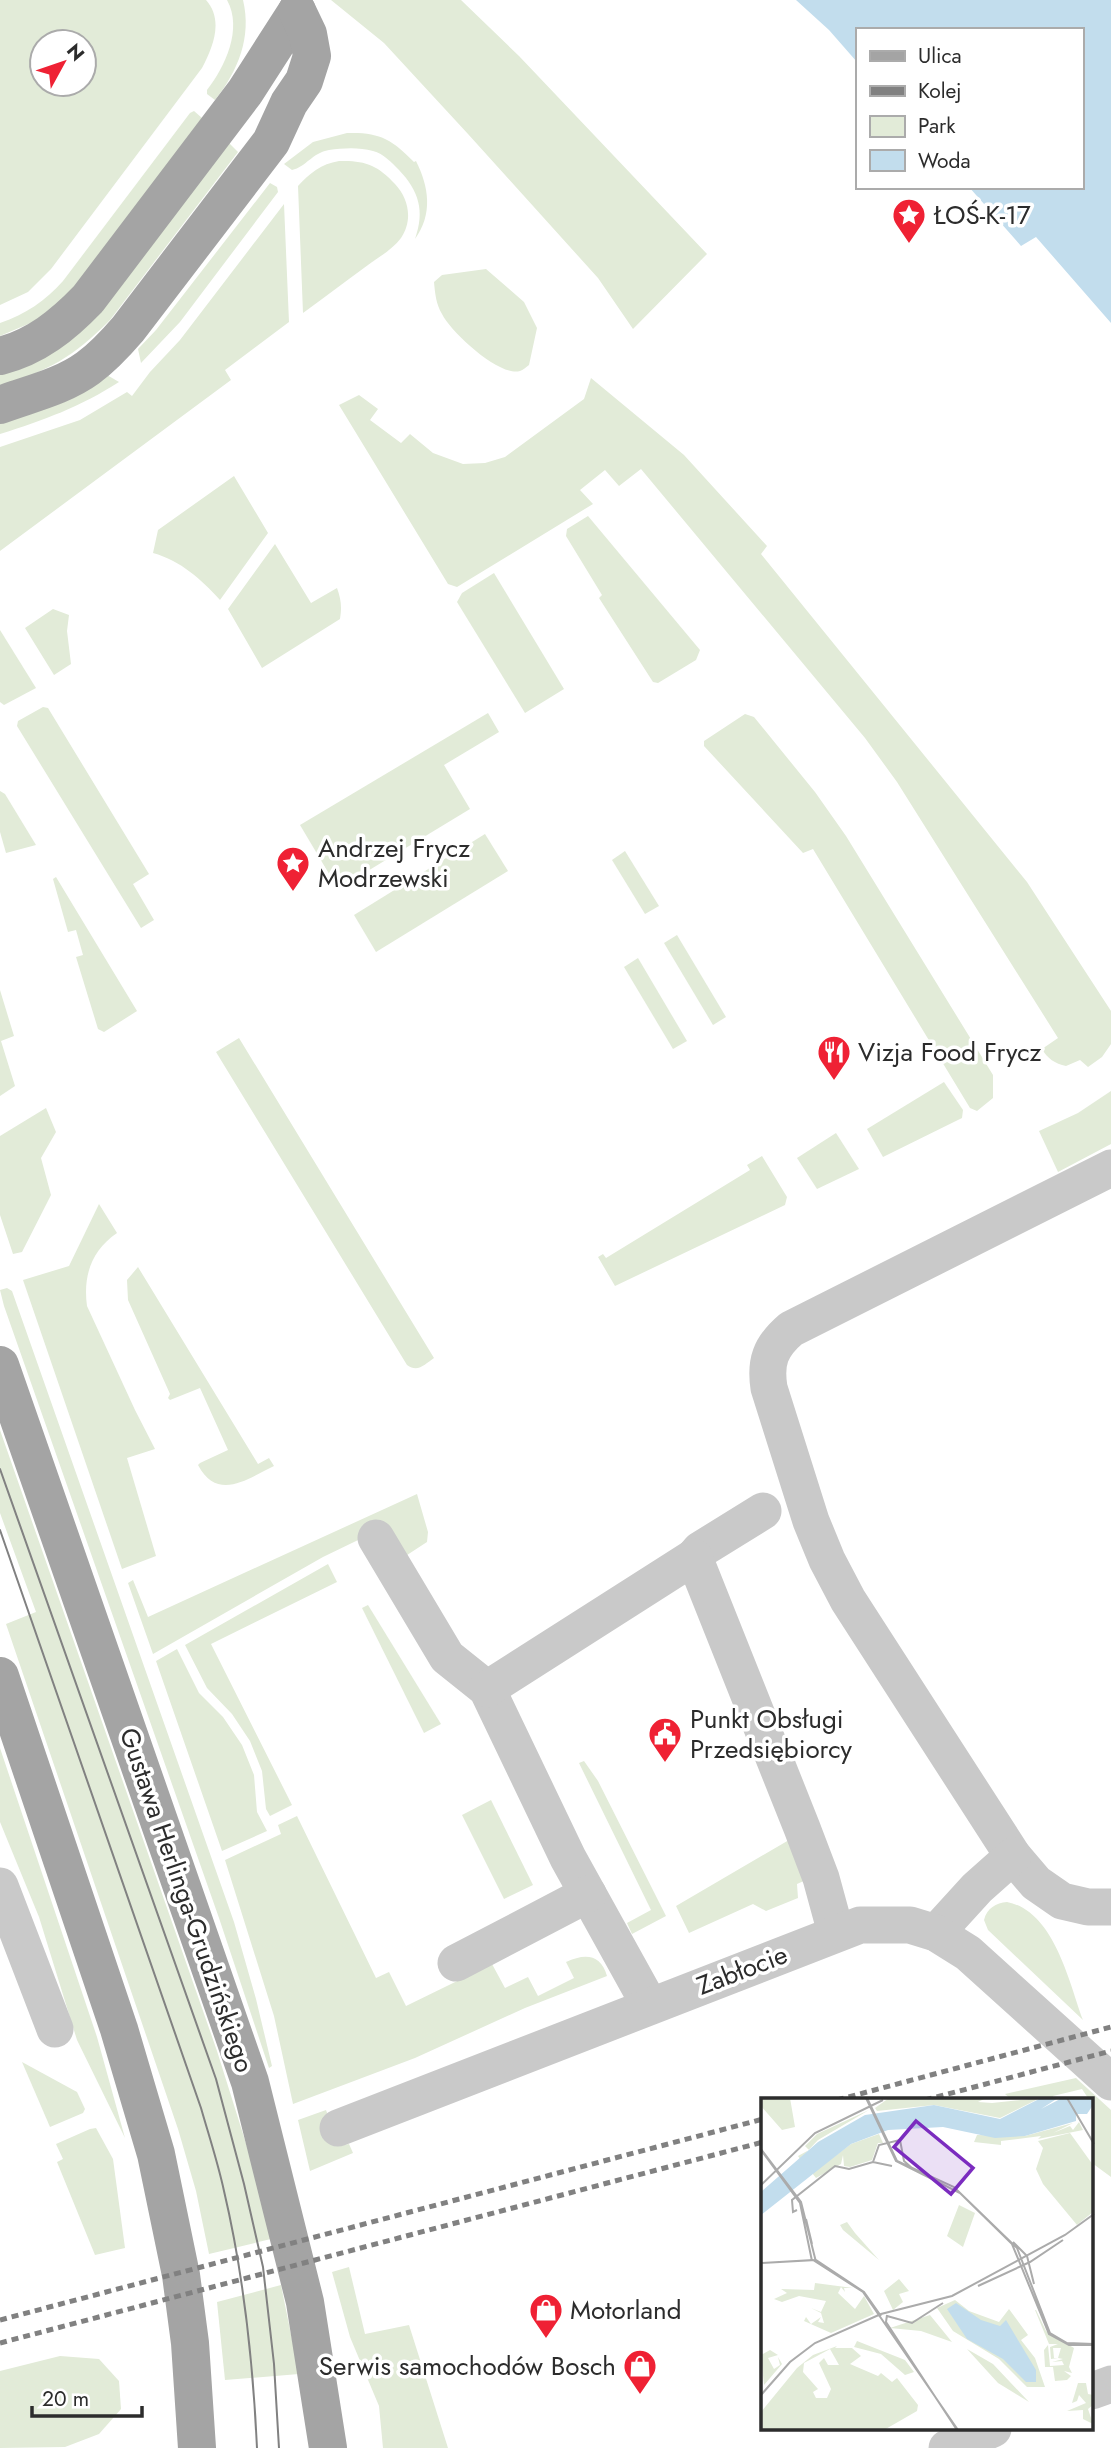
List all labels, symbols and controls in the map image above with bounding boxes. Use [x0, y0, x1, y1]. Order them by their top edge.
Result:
north arrow [28, 28, 98, 98]
legend [856, 28, 1083, 189]
text: N [60, 38, 91, 67]
text: Ulica [918, 41, 962, 71]
text: Kolej [918, 76, 962, 106]
text: Park [918, 111, 956, 141]
text: Woda [918, 146, 971, 176]
place icon: ŁOŚ-K-17 [890, 196, 928, 245]
place label: ŁOŚ-K-17 [933, 196, 1031, 234]
place label: Andrzej Frycz Modrzewski [318, 829, 470, 897]
place icon: Andrzej Frycz Modrzewski [274, 844, 312, 893]
restaurant icon: Vizja Food Frycz [815, 1033, 853, 1082]
place label: Vizja Food Frycz [858, 1033, 1042, 1071]
place label: Punkt Obsługi Przedsiębiorcy [690, 1700, 853, 1768]
public building icon: Punkt Obsługi Przedsiębiorcy [646, 1715, 684, 1764]
street label: Gustawa Herlinga-Grudzińskiego [110, 1723, 264, 2077]
street label: Zabłocie [691, 1935, 793, 2005]
inset map [761, 2098, 1094, 2430]
shop icon: Motorland [527, 2291, 565, 2340]
place label: Motorland [570, 2291, 682, 2329]
place label: Serwis samochodów Bosch [319, 2347, 616, 2385]
shop icon: Serwis samochodów Bosch [621, 2347, 659, 2396]
scale bar [32, 2374, 142, 2418]
text: 20 m [42, 2384, 89, 2414]

